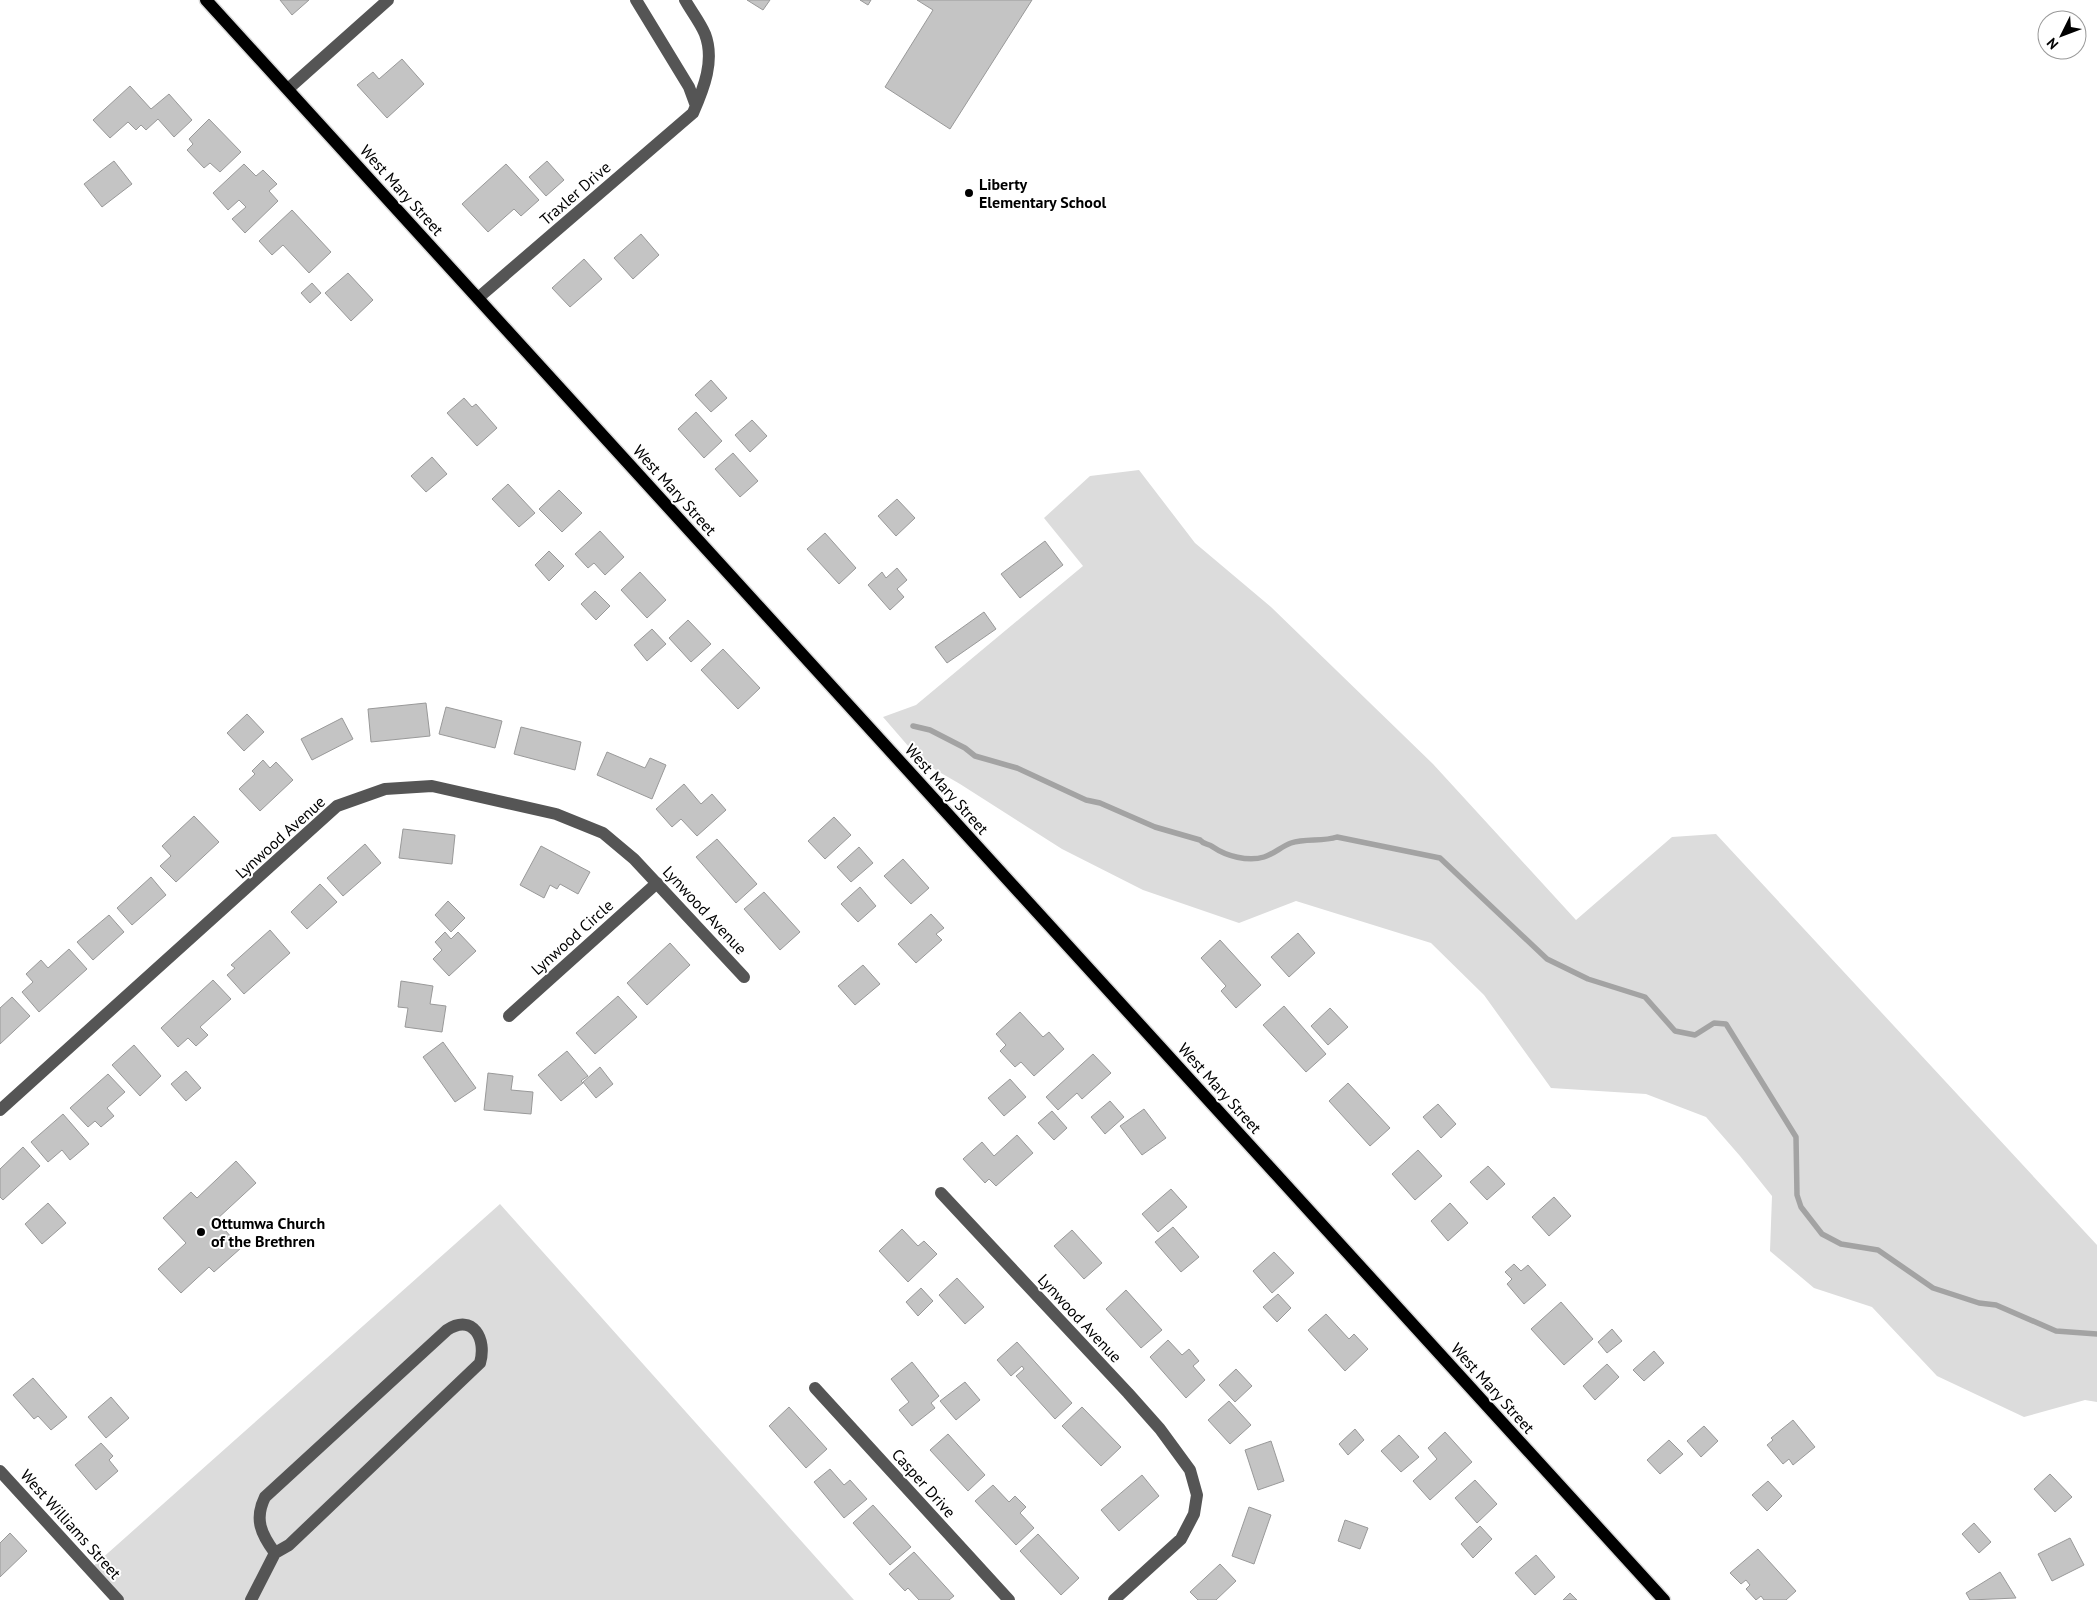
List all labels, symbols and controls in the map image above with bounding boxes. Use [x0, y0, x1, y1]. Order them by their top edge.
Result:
north arrow [2037, 10, 2087, 60]
text: N [2043, 34, 2062, 53]
street label: West Mary Street [356, 141, 448, 240]
street label: Traxler Drive [536, 157, 614, 229]
place label: Liberty Elementary School [979, 174, 1106, 212]
marker: Liberty Elementary School [963, 187, 975, 199]
street label: West Mary Street [629, 441, 721, 540]
street label: West Mary Street [901, 740, 993, 839]
street label: Lynwood Avenue [231, 791, 329, 883]
street label: Lynwood Avenue [659, 861, 751, 959]
street label: Lynwood Circle [527, 895, 617, 979]
street label: West Mary Street [1174, 1039, 1266, 1138]
place label: Ottumwa Church of the Brethren [211, 1213, 325, 1251]
marker: Ottumwa Church of the Brethren [195, 1226, 207, 1238]
street label: Lynwood Avenue [1034, 1269, 1126, 1367]
street label: West Mary Street [1447, 1339, 1539, 1438]
street label: Casper Drive [888, 1444, 960, 1522]
street label: West Williams Street [16, 1465, 126, 1583]

